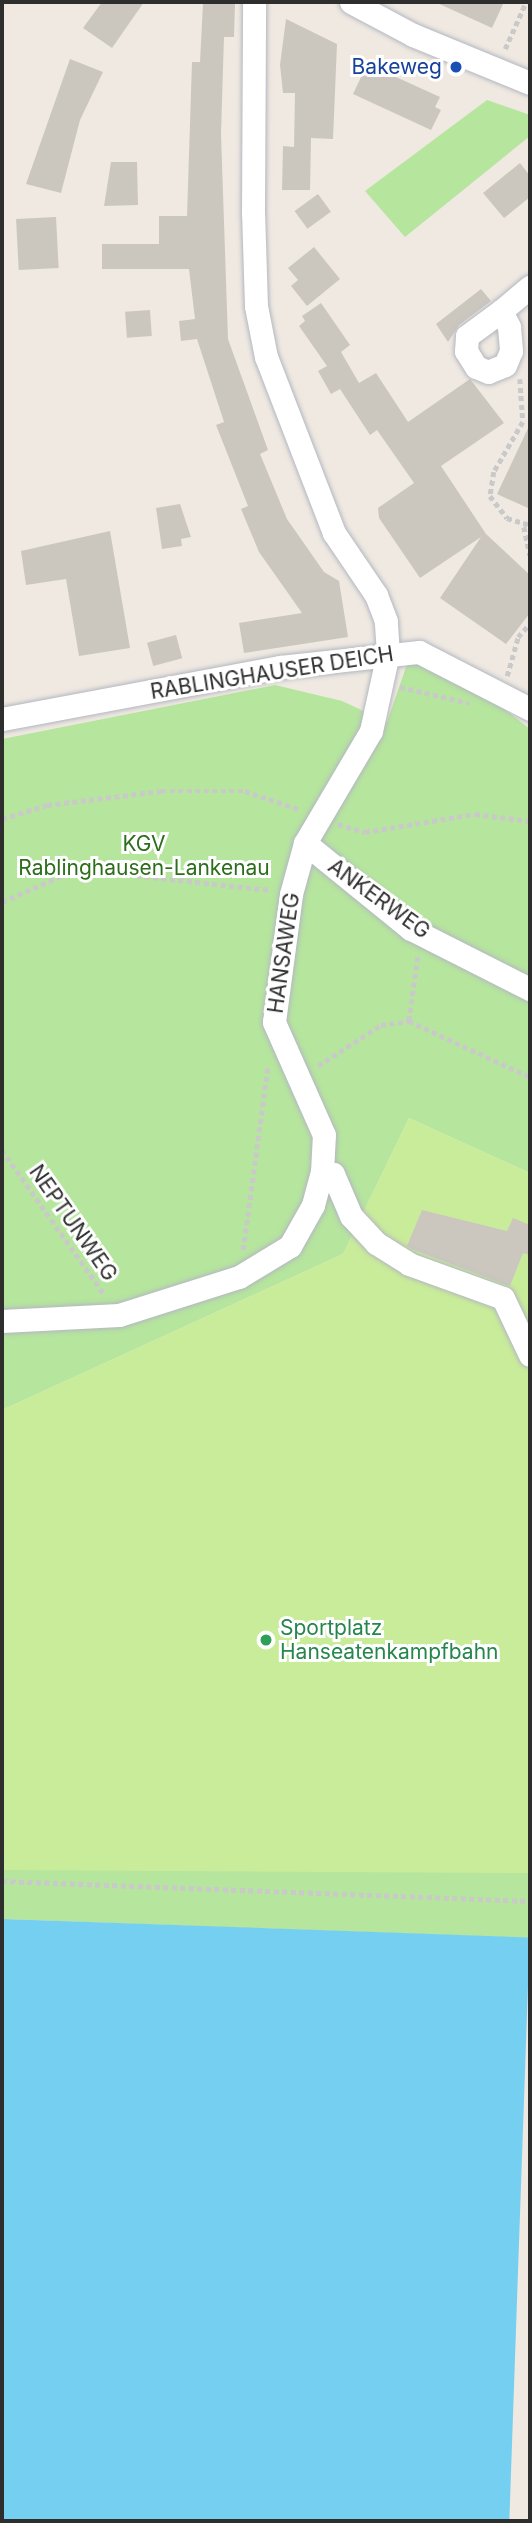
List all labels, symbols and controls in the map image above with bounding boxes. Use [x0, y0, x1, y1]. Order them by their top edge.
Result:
place label: Bakeweg [352, 54, 442, 80]
marker: Bakeweg [448, 59, 464, 75]
street label: RABLINGHAUSER DEICH [149, 641, 395, 705]
park label: KGV Rablinghausen-Lankenau [18, 831, 270, 881]
street label: ANKERWEG [323, 854, 435, 944]
street label: HANSAWEG [263, 891, 305, 1015]
street label: NEPTUNWEG [24, 1160, 122, 1286]
place label: Sportplatz Hanseatenkampfbahn [280, 1615, 498, 1665]
marker: Sportplatz Hanseatenkampfbahn [258, 1632, 274, 1648]

